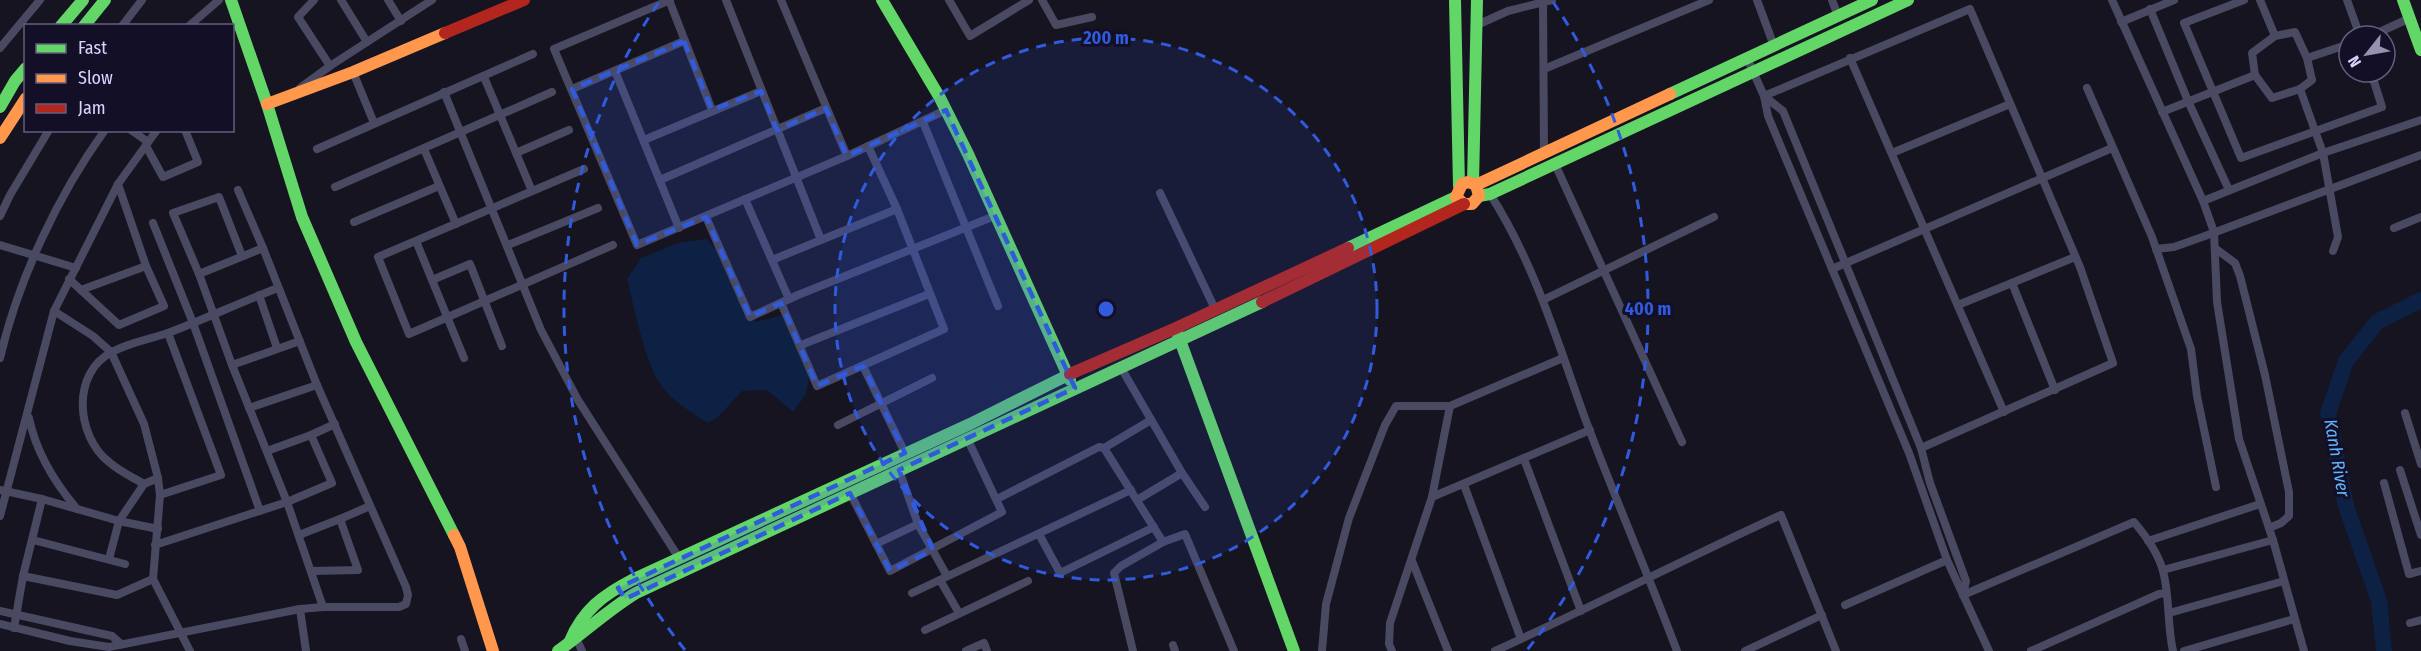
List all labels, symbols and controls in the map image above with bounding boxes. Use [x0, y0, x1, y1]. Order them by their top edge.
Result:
legend [24, 24, 234, 132]
north arrow [2337, 24, 2397, 84]
text: 200 m [1082, 27, 1129, 49]
text: Fast [78, 37, 107, 59]
text: N [2344, 52, 2365, 70]
text: Slow [78, 67, 113, 89]
text: Jam [78, 97, 106, 119]
text: 400 m [1625, 298, 1671, 320]
centre of rings [1096, 299, 1116, 319]
water label: Kanh River [2319, 417, 2355, 499]

